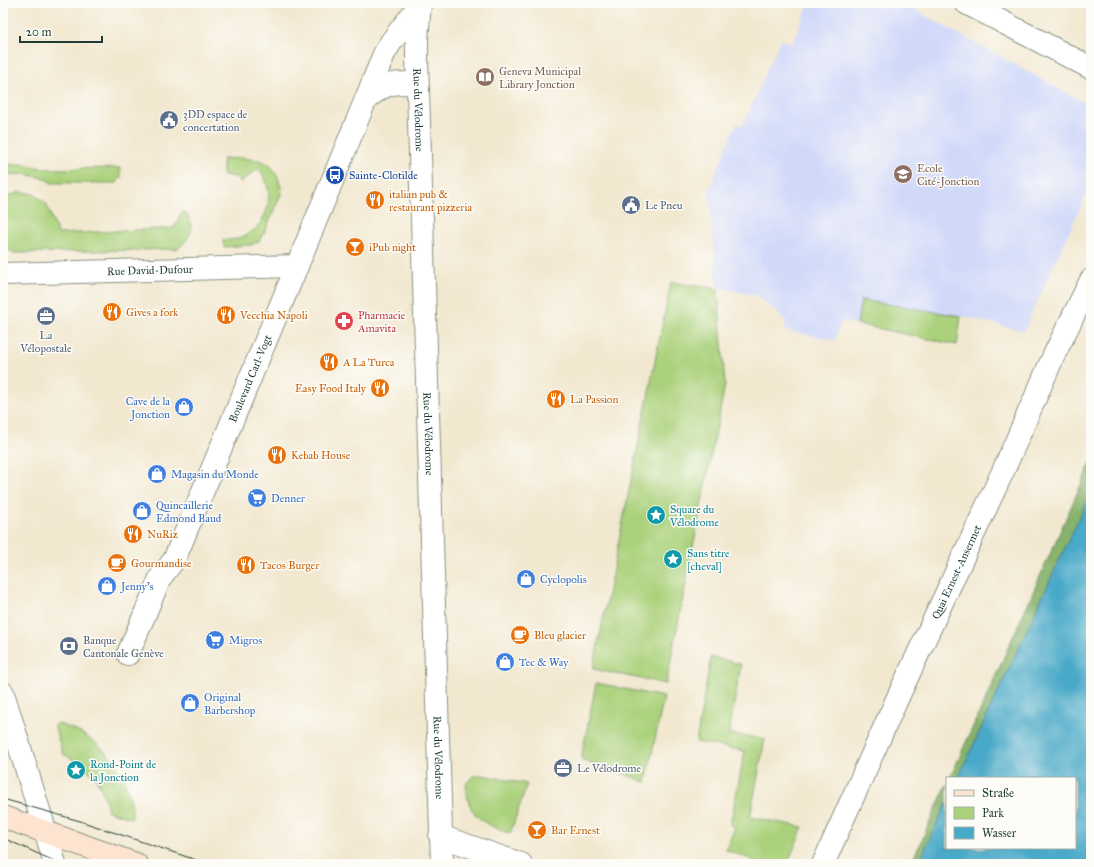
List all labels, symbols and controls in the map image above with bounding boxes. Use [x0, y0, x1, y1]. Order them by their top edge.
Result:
scale bar [20, 18, 102, 44]
text: 20 m [26, 25, 52, 39]
place label: Geneva Municipal Library Jonction [499, 65, 581, 92]
library icon: Geneva Municipal Library Jonction [474, 66, 496, 88]
street label: Rue du Vélodrome [410, 68, 426, 152]
place label: 3DD espace de concertation [183, 108, 248, 134]
public building icon: 3DD espace de concertation [158, 109, 180, 131]
place label: Ecole Cité-Jonction [917, 162, 979, 189]
school or university icon: Ecole Cité-Jonction [892, 163, 914, 185]
bus stop icon: Sainte-Clotilde [324, 164, 346, 186]
place label: Sainte-Clotilde [349, 169, 418, 182]
place label: italian pub & restaurant pizzeria [389, 188, 472, 214]
restaurant icon: italian pub & restaurant pizzeria [364, 189, 386, 211]
public building icon: Le Pneu [620, 194, 642, 216]
place label: Le Pneu [645, 199, 683, 212]
bar icon: iPub night [344, 236, 366, 258]
place label: iPub night [369, 241, 416, 254]
street label: Rue David-Dufour [107, 263, 194, 278]
restaurant icon: Gives a fork [101, 301, 123, 323]
restaurant icon: Vecchia Napoli [215, 304, 237, 326]
office icon: La Vélopostale [35, 305, 57, 327]
place label: Gives a fork [126, 306, 179, 319]
place label: Vecchia Napoli [239, 309, 308, 322]
place label: Pharmacie Amavita [357, 309, 406, 335]
pharmacy icon: Pharmacie Amavita [333, 310, 355, 332]
place label: La Vélopostale [19, 329, 72, 355]
street label: Boulevard Carl-Vogt [226, 333, 274, 424]
restaurant icon: A La Turca [318, 351, 340, 373]
place label: A La Turca [342, 356, 395, 369]
restaurant icon: Easy Food Italy [369, 377, 391, 399]
place label: Easy Food Italy [295, 382, 367, 395]
restaurant icon: La Passion [545, 388, 567, 410]
street label: Rue du Vélodrome [420, 392, 436, 476]
place label: La Passion [570, 393, 619, 406]
place label: Cave de la Jonction [126, 395, 170, 422]
shop icon: Cave de la Jonction [173, 396, 195, 418]
restaurant icon: Kebab House [266, 444, 288, 466]
place label: Kebab House [291, 449, 351, 462]
shop icon: Magasin du Monde [146, 463, 168, 485]
place label: Magasin du Monde [171, 468, 259, 481]
supermarket icon: Denner [246, 487, 268, 509]
place label: Denner [271, 492, 306, 505]
place label: Quincaillerie Edmond Baud [156, 499, 222, 525]
shop icon: Quincaillerie Edmond Baud [131, 500, 153, 522]
place label: Square du Vélodrome [669, 503, 719, 529]
place icon: Square du Vélodrome [645, 504, 667, 526]
restaurant icon: NuRiz [122, 523, 144, 545]
street label: Quai Ernest-Ansermet [929, 523, 984, 621]
place label: NuRiz [147, 528, 178, 541]
place label: Sans titre [cheval] [687, 547, 730, 573]
place icon: Sans titre [cheval] [662, 548, 684, 570]
cafe icon: Gourmandise [106, 552, 128, 574]
restaurant icon: Tacos Burger [235, 554, 257, 576]
place label: Gourmandise [131, 557, 192, 570]
place label: Tacos Burger [260, 559, 320, 572]
shop icon: Cyclopolis [515, 568, 537, 590]
place label: Cyclopolis [540, 573, 587, 586]
shop icon: Jenny's [96, 575, 118, 597]
place label: Jenny's [120, 580, 154, 594]
cafe icon: Bleu glacier [509, 624, 531, 646]
supermarket icon: Migros [204, 629, 226, 651]
place label: Bleu glacier [534, 629, 587, 642]
place label: Banque Cantonale Genève [83, 634, 164, 660]
place label: Migros [229, 634, 262, 647]
bank icon: Banque Cantonale Genève [58, 635, 80, 657]
shop icon: Tec & Way [494, 651, 516, 673]
place label: Tec & Way [519, 656, 569, 669]
place label: Original Barbershop [204, 691, 256, 717]
shop icon: Original Barbershop [179, 692, 201, 714]
street label: Rue du Vélodrome [430, 716, 446, 800]
office icon: Le Vélodrome [552, 757, 574, 779]
place label: Rond-Point de la Jonction [90, 758, 157, 785]
place icon: Rond-Point de la Jonction [65, 759, 87, 781]
place label: Le Vélodrome [577, 762, 642, 775]
legend [946, 777, 1076, 849]
text: Straße [982, 786, 1014, 800]
text: Park [982, 806, 1004, 820]
bar icon: Bar Ernest [526, 819, 548, 841]
place label: Bar Ernest [551, 824, 600, 837]
text: Wasser [982, 826, 1017, 840]

